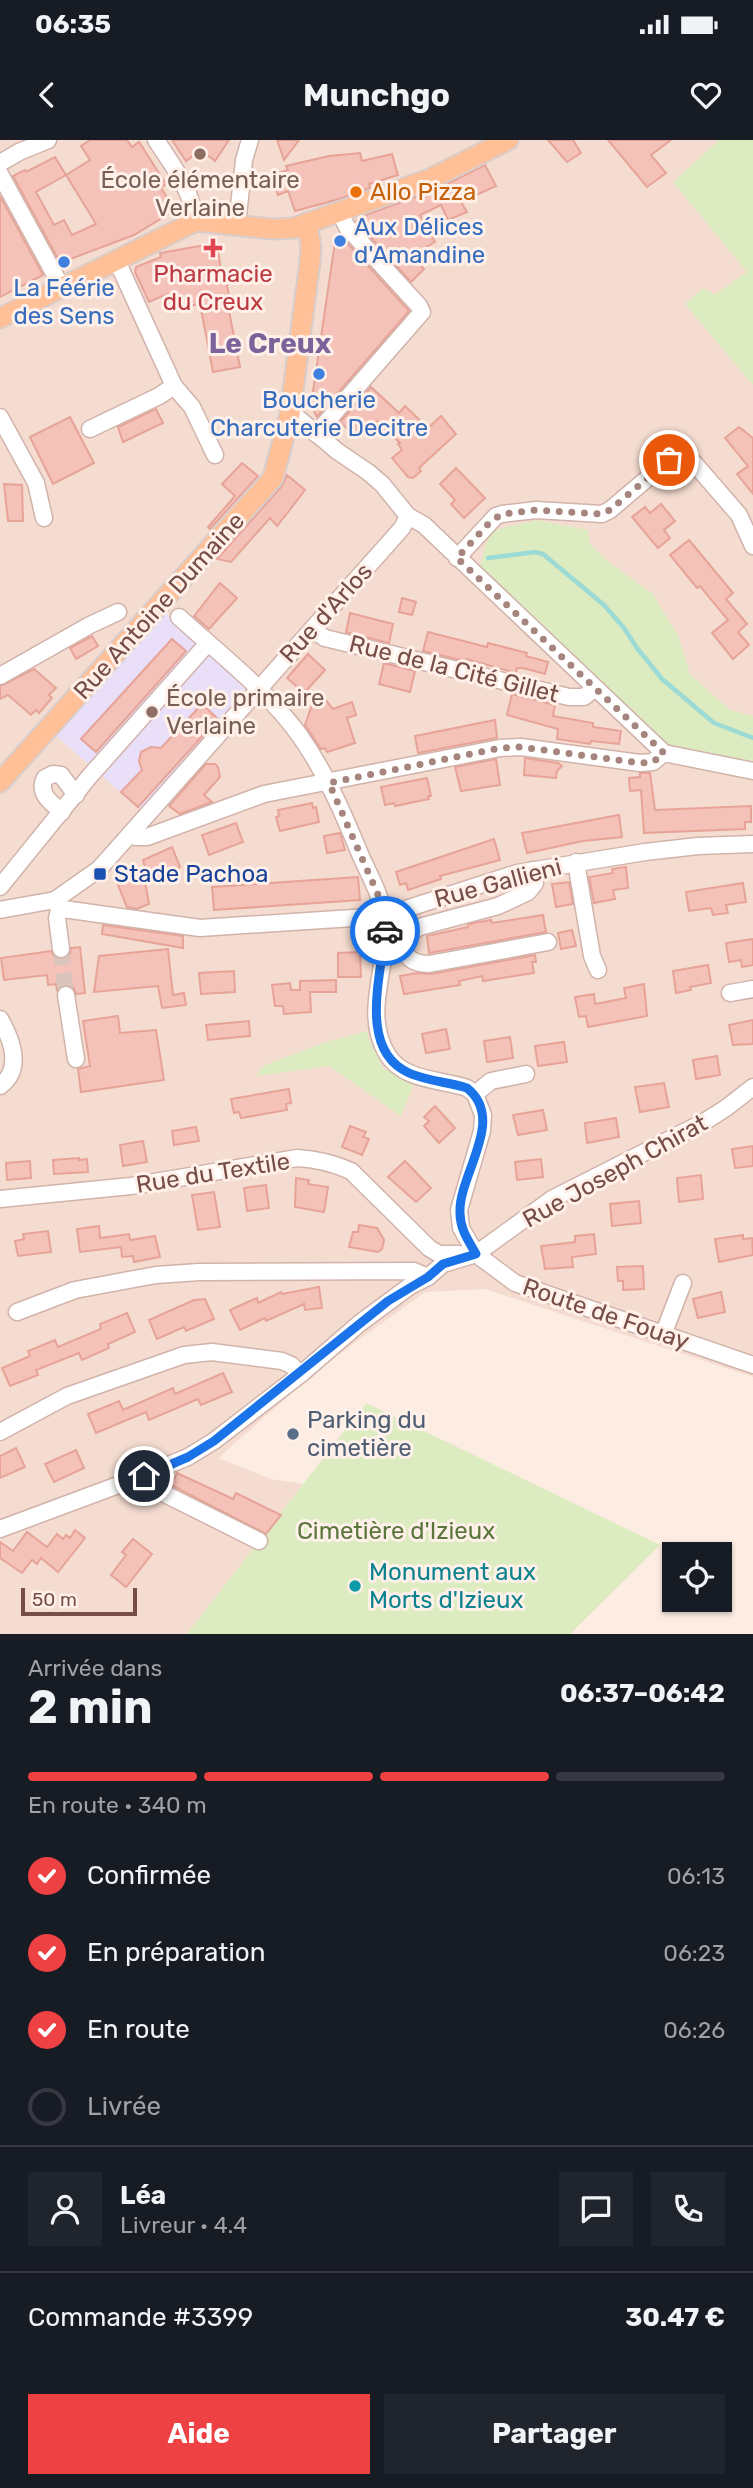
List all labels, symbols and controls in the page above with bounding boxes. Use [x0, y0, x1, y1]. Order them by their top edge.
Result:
text: 06:35 [35, 9, 111, 40]
icon: back [28, 76, 66, 114]
text: Munchgo [303, 76, 450, 114]
icon: heart [687, 76, 725, 114]
marker: École élémentaire Verlaine [192, 146, 208, 162]
place label: École élémentaire Verlaine [100, 166, 300, 222]
place label: Allo Pizza [370, 178, 476, 206]
marker: Allo Pizza [348, 184, 364, 200]
place label: Aux Délices d'Amandine [354, 213, 485, 269]
marker: Aux Délices d'Amandine [332, 233, 348, 249]
marker: Pharmacie du Creux [205, 240, 221, 256]
marker: La Féérie des Sens [56, 254, 72, 270]
place label: Pharmacie du Creux [153, 260, 273, 316]
place label: La Féérie des Sens [13, 274, 115, 330]
district label: Le Creux [209, 327, 332, 360]
marker: Boucherie Charcuterie Decitre [311, 366, 327, 382]
place label: Boucherie Charcuterie Decitre [210, 386, 428, 442]
pin [639, 430, 699, 490]
icon: bag [650, 441, 688, 479]
street label: Rue Antoine Dumaine [68, 507, 250, 705]
street label: Rue d'Arlos [274, 557, 378, 669]
street label: Rue de la Cité Gillet [346, 629, 562, 709]
place label: École primaire Verlaine [166, 684, 325, 740]
marker: École primaire Verlaine [144, 704, 160, 720]
street label: Rue Gallieni [431, 853, 565, 913]
place label: Stade Pachoa [114, 860, 268, 888]
marker: Stade Pachoa [92, 866, 108, 882]
courier [350, 896, 420, 966]
icon: car [366, 912, 404, 950]
street label: Rue Joseph Chirat [518, 1109, 712, 1233]
street label: Rue du Textile [134, 1147, 292, 1199]
street label: Route de Fouay [519, 1272, 693, 1356]
place label: Parking du cimetière [307, 1406, 426, 1462]
marker: Parking du cimetière [285, 1426, 301, 1442]
pin [114, 1446, 174, 1506]
icon: home [125, 1457, 163, 1495]
park label: Cimetière d'Izieux [297, 1517, 495, 1545]
map controls [662, 1542, 732, 1612]
button: locate [662, 1542, 732, 1612]
place label: Monument aux Morts d'Izieux [369, 1558, 536, 1614]
marker: Monument aux Morts d'Izieux [347, 1578, 363, 1594]
scale bar [21, 1585, 136, 1617]
text: 50 m [32, 1588, 77, 1611]
text: Arrivée dans [28, 1654, 162, 1682]
text: 06:37–06:42 [560, 1678, 725, 1709]
text: 2 min [28, 1680, 153, 1735]
text: En route · 340 m [28, 1791, 207, 1819]
icon: check [28, 1857, 66, 1895]
text: Confirmée [87, 1860, 211, 1891]
text: 06:13 [667, 1862, 725, 1890]
icon: check [28, 1934, 66, 1972]
text: En préparation [87, 1937, 265, 1968]
text: 06:23 [663, 1939, 725, 1967]
icon: check [28, 2011, 66, 2049]
text: En route [87, 2014, 190, 2045]
text: 06:26 [663, 2016, 725, 2044]
text: Livrée [87, 2091, 161, 2122]
button: person [28, 2172, 102, 2246]
button: chat [559, 2172, 633, 2246]
button: phone [651, 2172, 725, 2246]
text: Léa [120, 2180, 166, 2211]
text: Livreur · 4.4 [120, 2211, 247, 2239]
text: Commande #3399 [28, 2302, 253, 2333]
text: 30.47 € [625, 2302, 725, 2333]
button: Aide [28, 2394, 370, 2474]
button: Partager [384, 2394, 725, 2474]

